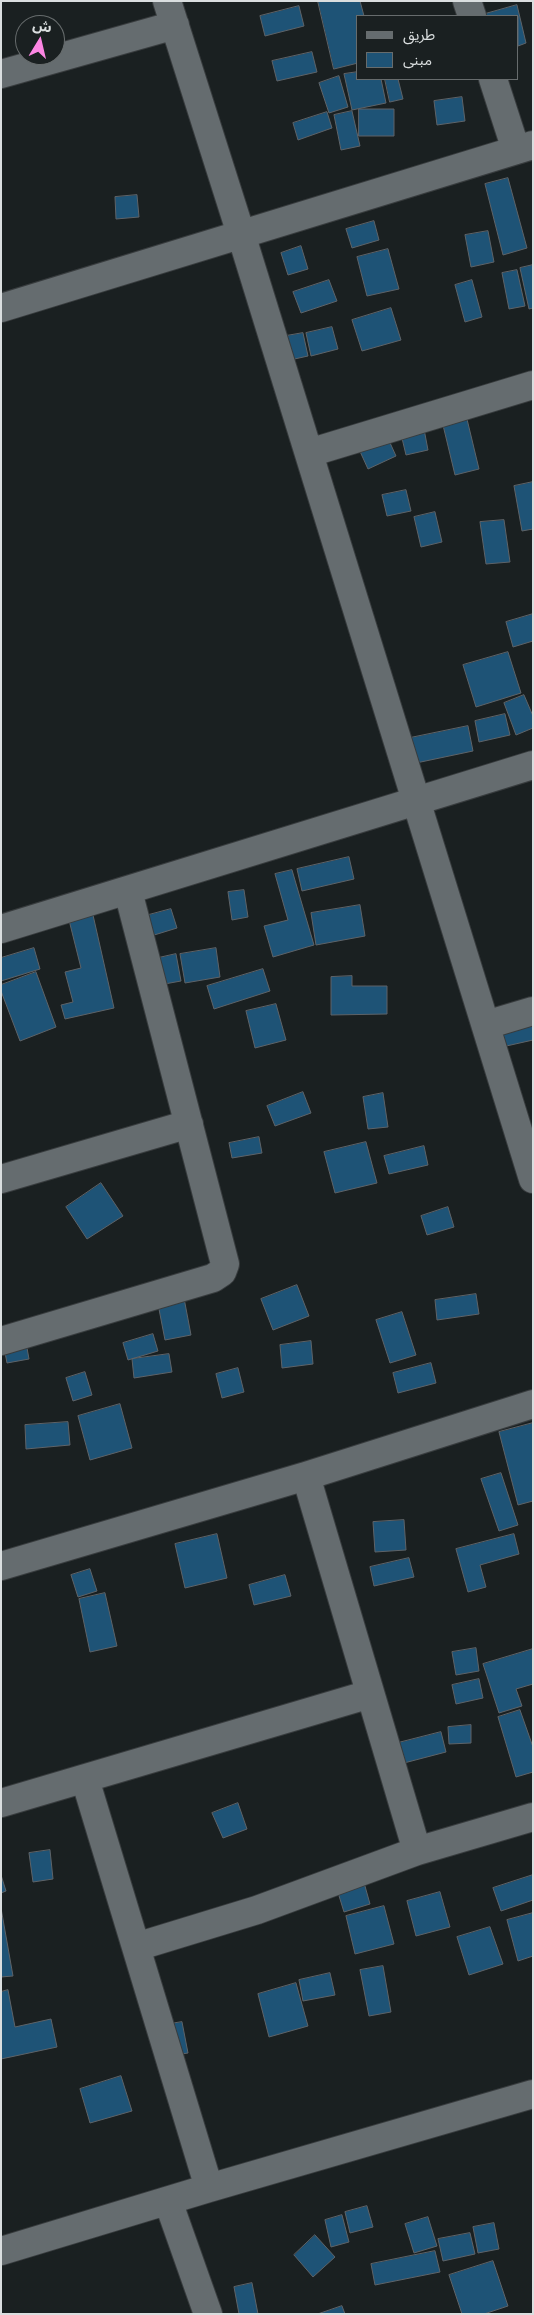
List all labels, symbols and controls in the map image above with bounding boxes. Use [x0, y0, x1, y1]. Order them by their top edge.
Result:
north arrow [15, 15, 65, 65]
legend [356, 15, 519, 80]
text: ش [31, 17, 53, 36]
text: طريق [403, 26, 435, 43]
text: مبنى [403, 51, 432, 68]

